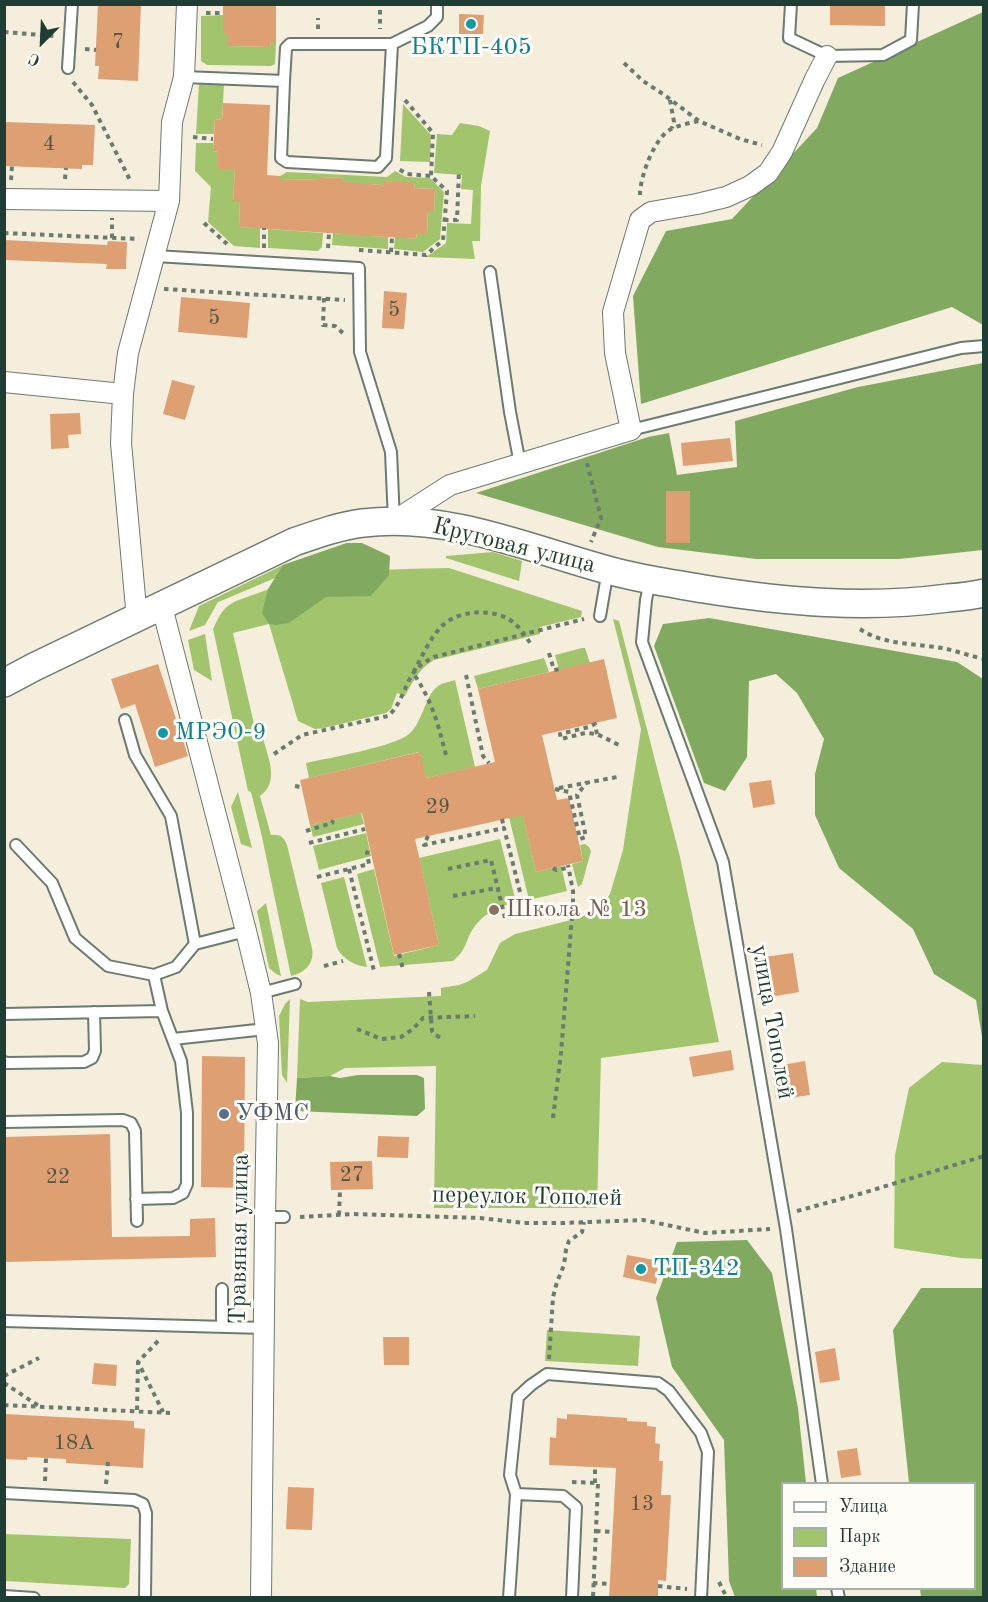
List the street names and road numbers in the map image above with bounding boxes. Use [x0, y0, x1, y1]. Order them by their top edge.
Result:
street label: Круговая улица [429, 512, 599, 580]
street label: улица Тополей [744, 942, 800, 1102]
street label: Травяная улица [224, 1153, 256, 1325]
street label: переулок Тополей [432, 1181, 622, 1213]

